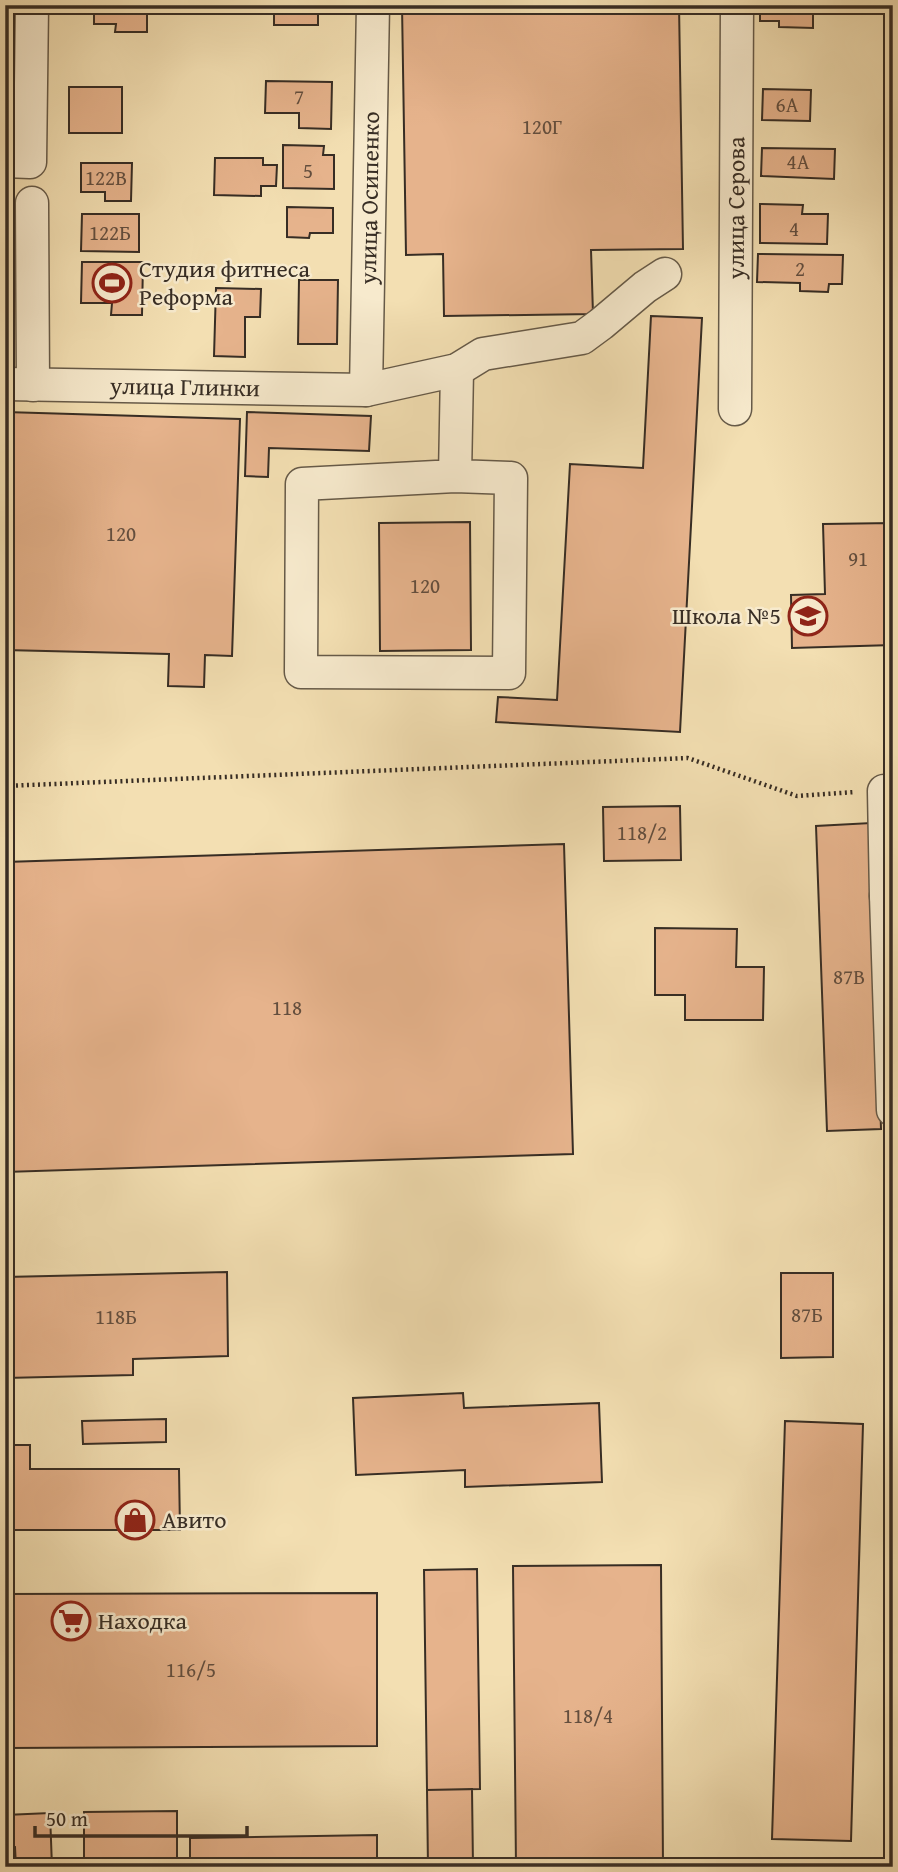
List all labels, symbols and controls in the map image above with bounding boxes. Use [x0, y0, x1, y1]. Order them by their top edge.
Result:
house number: 7 [294, 81, 304, 112]
house number: 6А [776, 89, 799, 120]
street label: улица Осипенко [350, 111, 388, 286]
house number: 120Г [522, 111, 562, 142]
street label: улица Серова [718, 136, 753, 280]
house number: 4А [787, 146, 810, 177]
house number: 5 [303, 155, 313, 186]
house number: 122В [85, 162, 127, 193]
house number: 4 [789, 213, 799, 244]
house number: 122Б [89, 217, 131, 248]
place label: Студия фитнеса Реформа [139, 251, 310, 314]
house number: 2 [795, 253, 805, 284]
sports icon: Студия фитнеса Реформа [91, 262, 133, 304]
street label: улица Глинки [109, 368, 260, 405]
house number: 120 [106, 518, 136, 549]
house number: 91 [848, 543, 868, 574]
house number: 120 [410, 570, 440, 601]
school or university icon: Школа №5 [787, 595, 829, 637]
place label: Школа №5 [672, 598, 781, 633]
house number: 118/2 [617, 817, 667, 848]
house number: 87В [833, 961, 865, 992]
house number: 118 [272, 992, 302, 1023]
house number: 87Б [791, 1299, 823, 1330]
house number: 118Б [95, 1301, 137, 1332]
shop icon: Авито [114, 1499, 156, 1541]
place label: Авито [162, 1502, 226, 1537]
supermarket icon: Находка [50, 1600, 92, 1642]
place label: Находка [98, 1603, 187, 1638]
house number: 116/5 [166, 1654, 216, 1685]
house number: 118/4 [563, 1700, 613, 1731]
scale bar [35, 1795, 247, 1839]
text: 50 m [46, 1803, 88, 1834]

